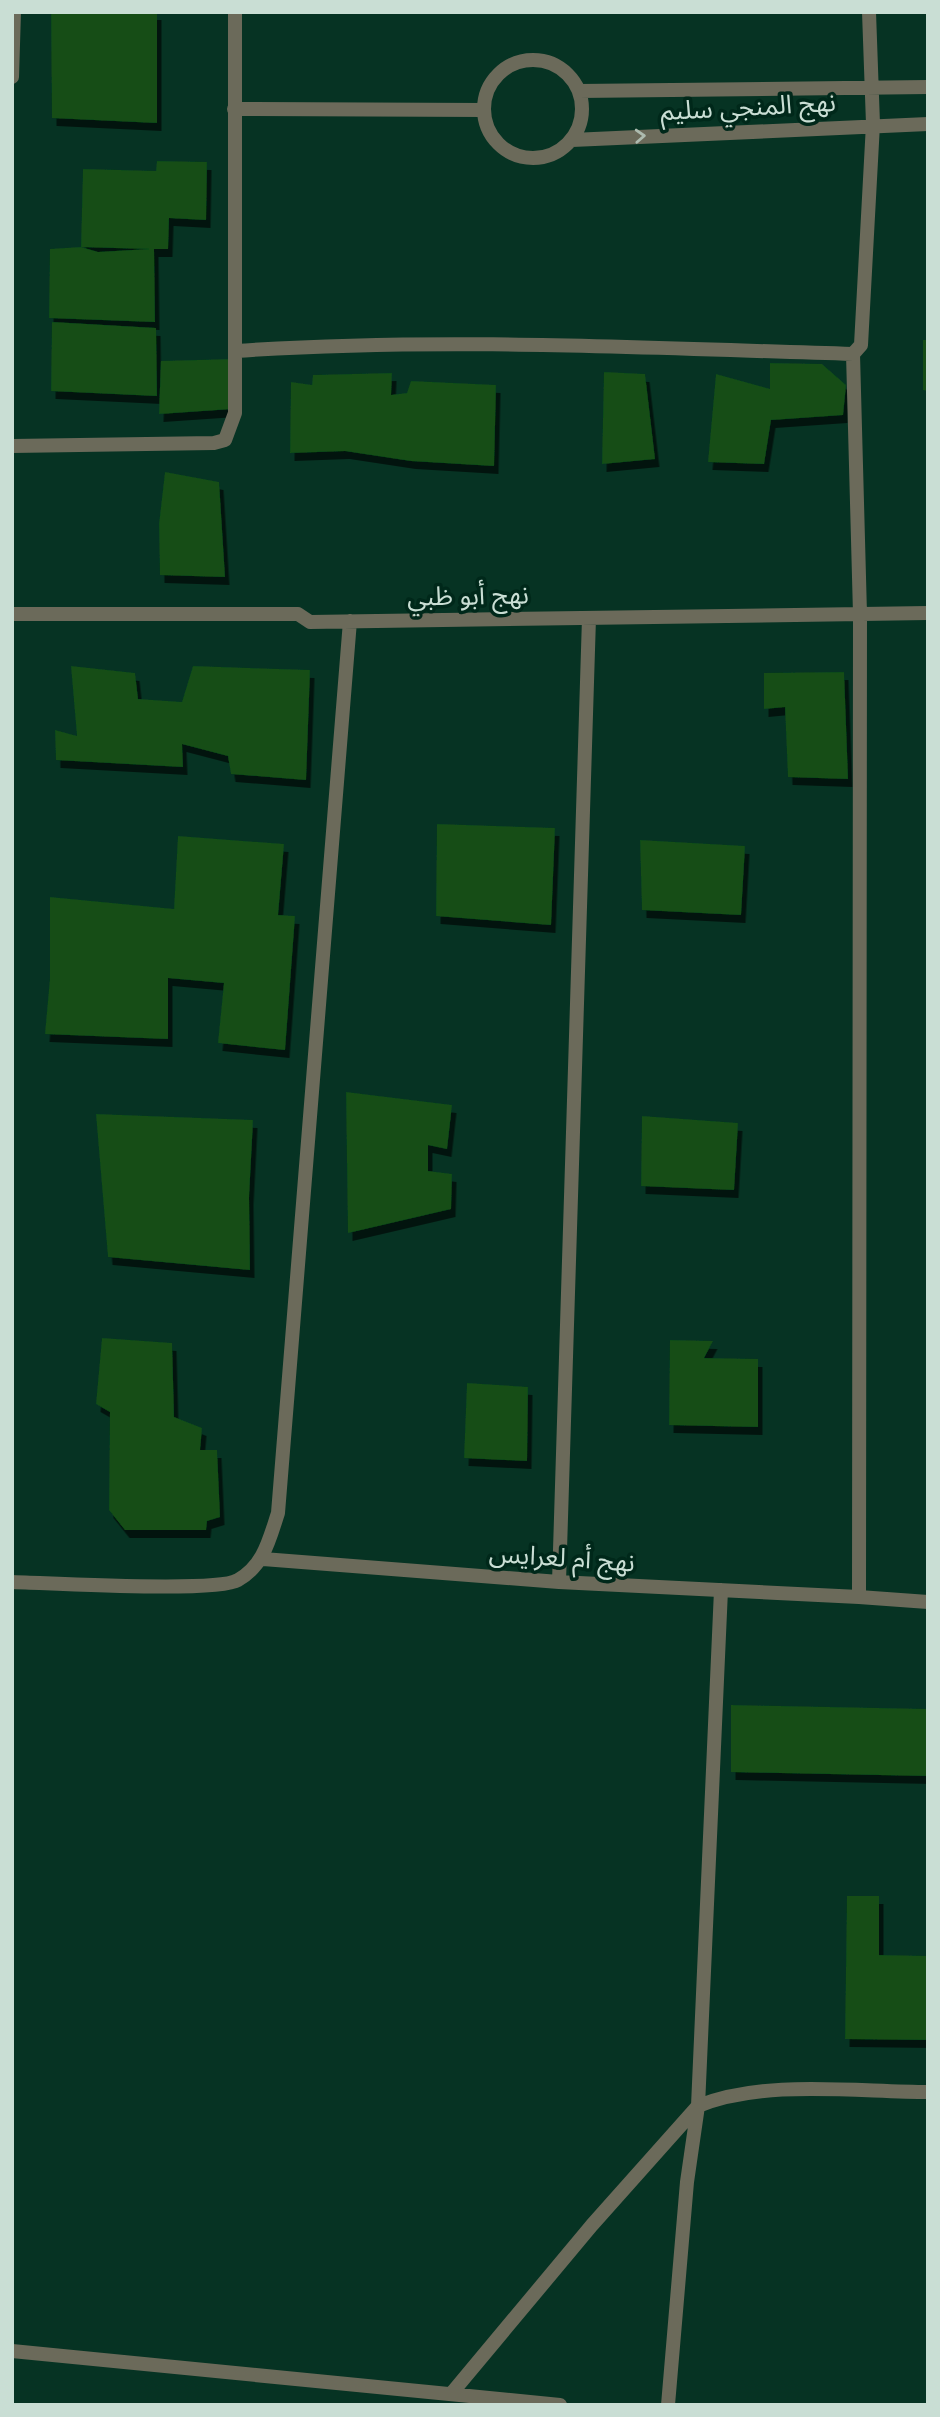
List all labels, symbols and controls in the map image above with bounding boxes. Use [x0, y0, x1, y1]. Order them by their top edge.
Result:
street label: نهج المنجي سليم [659, 85, 837, 131]
one-way arrow [634, 129, 645, 144]
street label: نهج أبو ظبي [407, 577, 529, 617]
street label: نهج أم لعرايس [488, 1535, 636, 1583]

